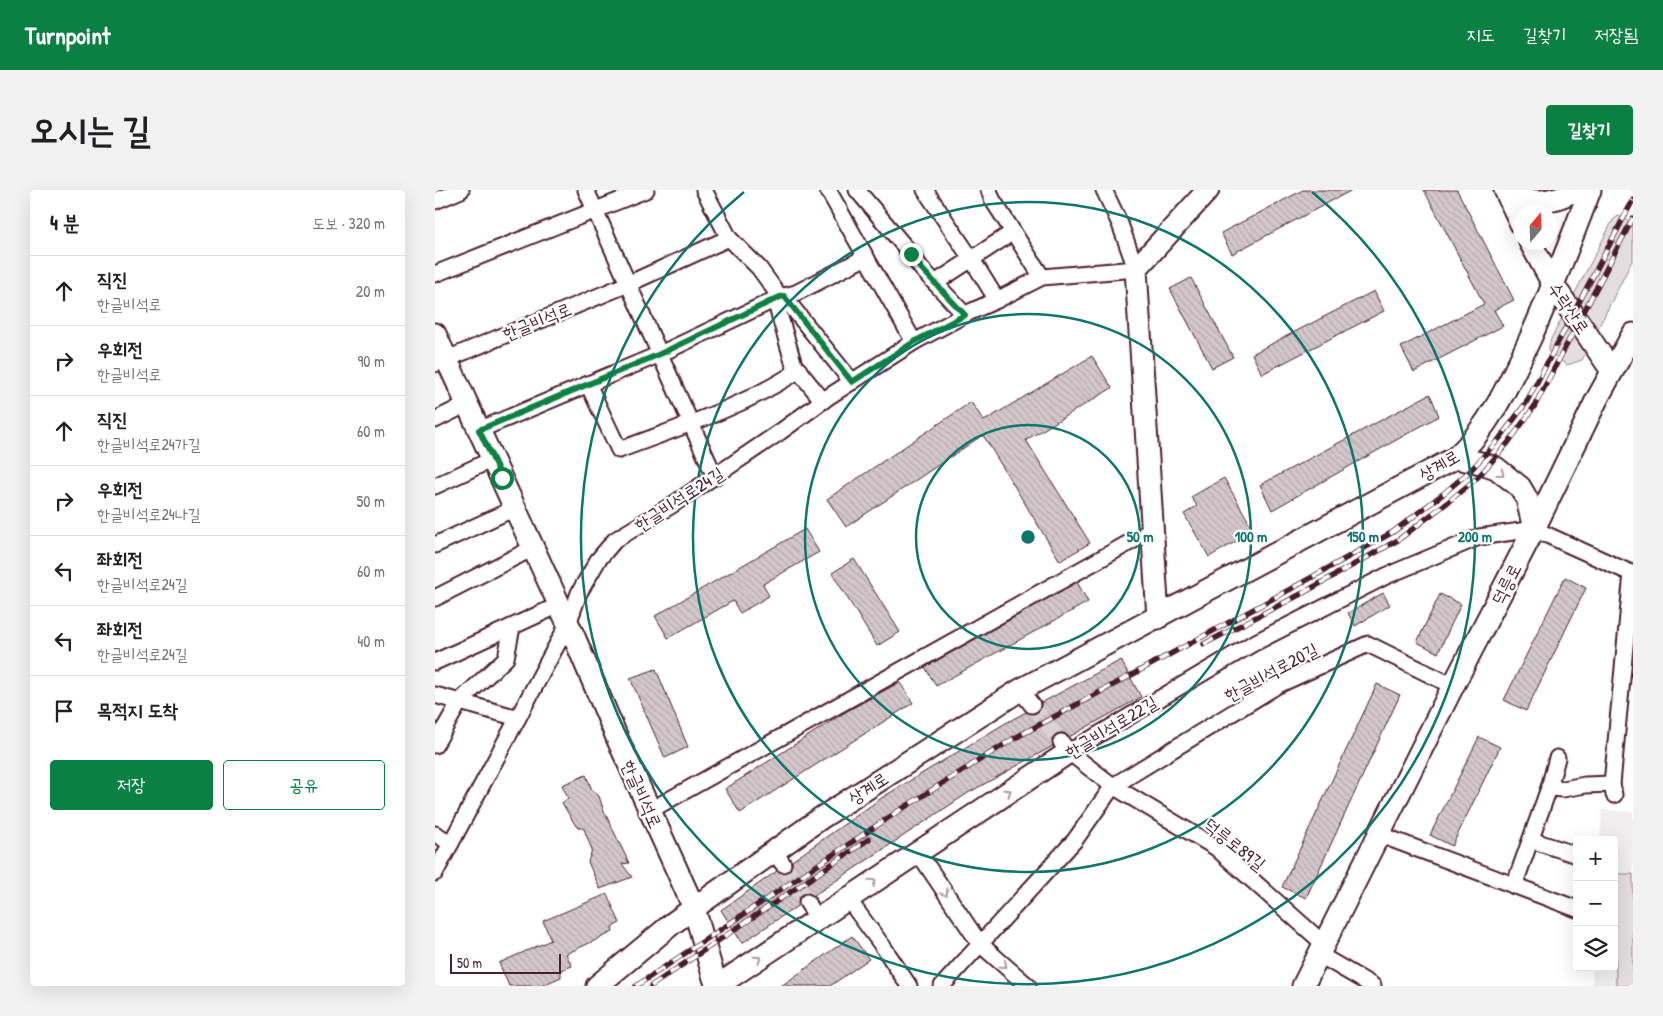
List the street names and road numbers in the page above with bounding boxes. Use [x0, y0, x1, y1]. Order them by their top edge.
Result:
street label: 수락산로 [1542, 277, 1596, 339]
street label: 한글비석로 [499, 296, 575, 346]
street label: 상계로 [1414, 443, 1464, 487]
street label: 한글비석로24길 [629, 460, 729, 537]
street label: 덕릉로 [1485, 559, 1527, 609]
street label: 한글비석로20길 [1219, 636, 1323, 707]
street label: 한글비석로22길 [1060, 689, 1162, 764]
street label: 한글비석로 [616, 756, 668, 832]
street label: 상계로 [843, 766, 893, 810]
street label: 덕릉로89길 [1199, 812, 1272, 876]

